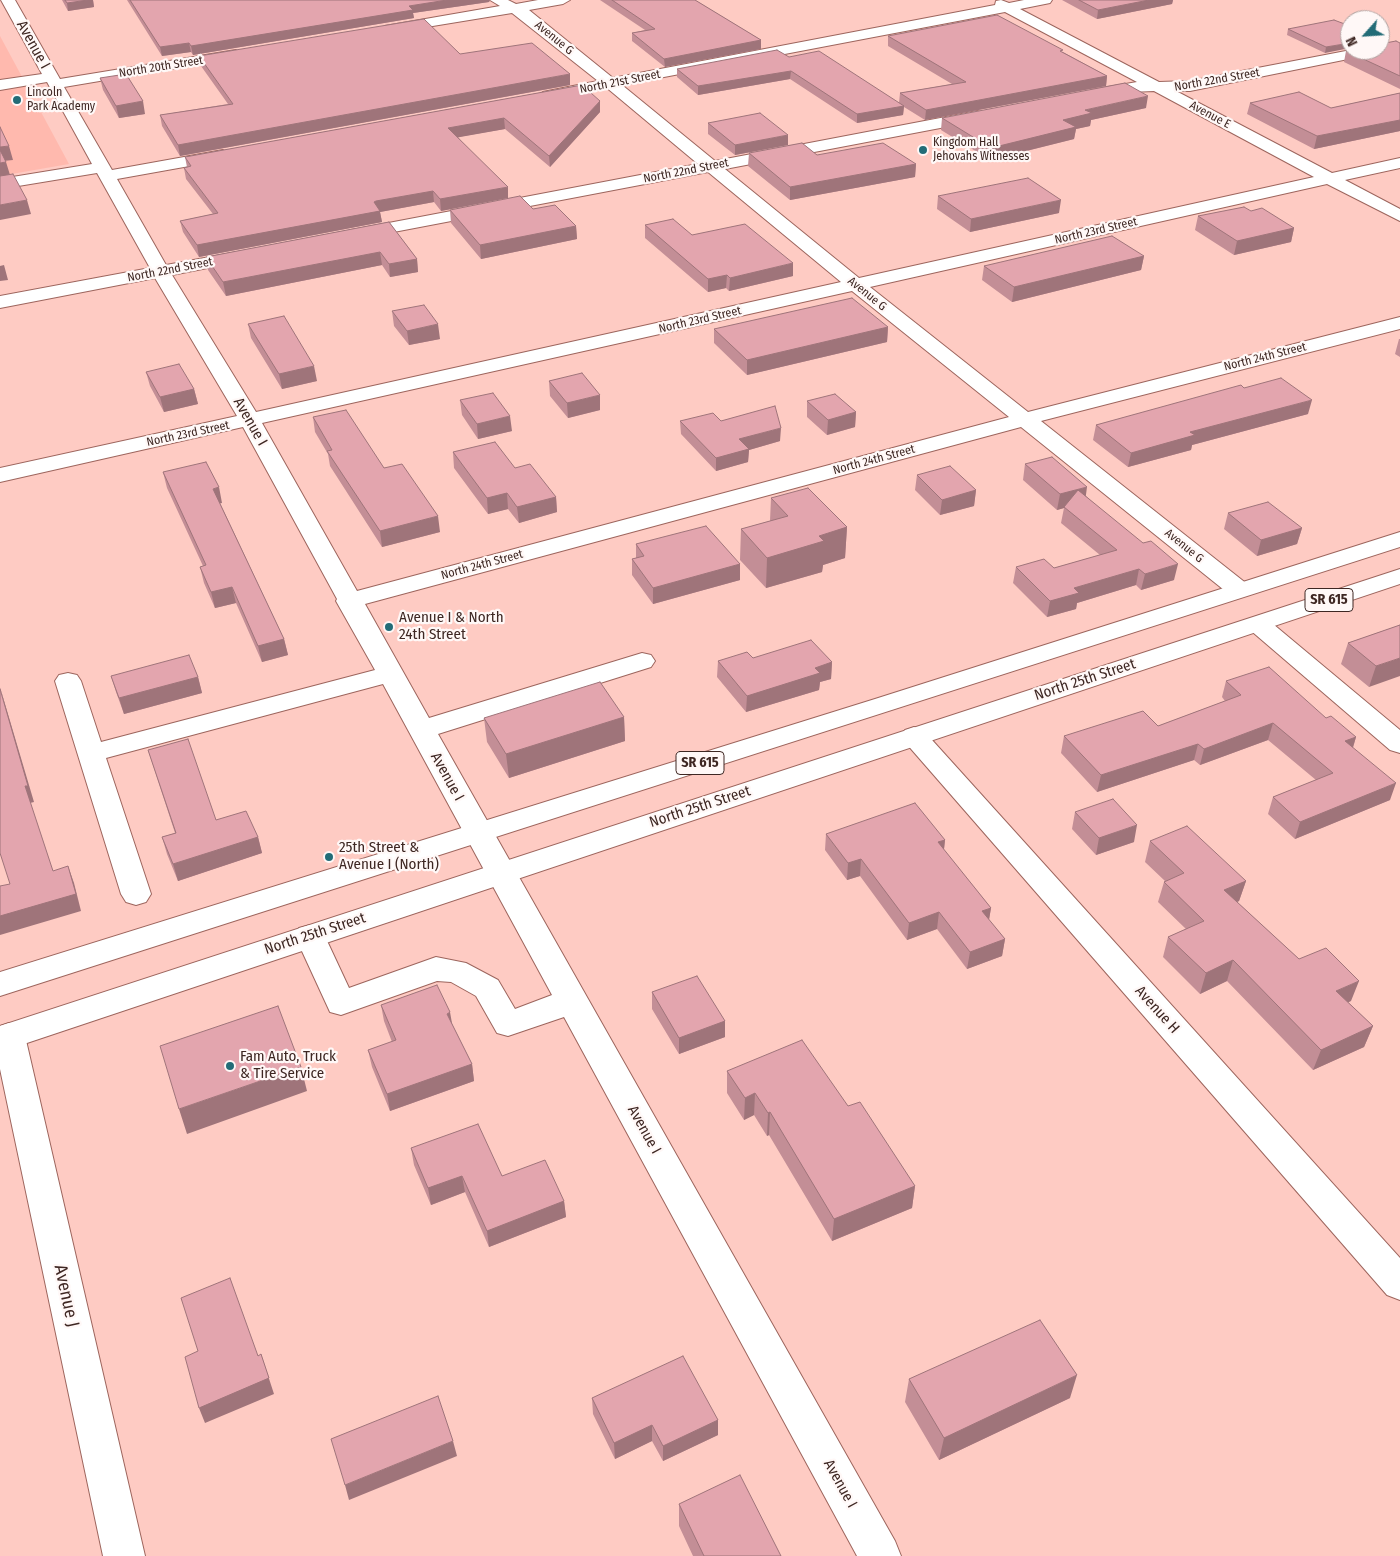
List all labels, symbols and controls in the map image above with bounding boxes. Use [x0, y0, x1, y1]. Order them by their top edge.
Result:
north arrow [1340, 10, 1390, 60]
street label: Avenue I [12, 18, 54, 72]
street label: Avenue G [532, 18, 576, 58]
text: N [1342, 34, 1361, 49]
street label: North 20th Street [118, 53, 204, 81]
street label: North 22nd Street [1173, 65, 1261, 95]
street label: North 21st Street [578, 67, 662, 97]
place label: Lincoln Park Academy [27, 86, 95, 114]
marker: Lincoln Park Academy [11, 94, 23, 106]
street label: Avenue E [1187, 98, 1233, 132]
place label: Kingdom Hall Jehovahs Witnesses [933, 136, 1029, 164]
marker: Kingdom Hall Jehovahs Witnesses [917, 144, 929, 156]
street label: North 22nd Street [642, 156, 730, 186]
street label: North 23rd Street [1053, 215, 1139, 247]
street label: North 22nd Street [126, 255, 214, 285]
street label: Avenue G [845, 274, 889, 314]
street label: North 23rd Street [657, 304, 743, 336]
street label: North 24th Street [1222, 340, 1308, 374]
street label: Avenue I [229, 395, 271, 449]
street label: North 23rd Street [145, 418, 231, 450]
street label: North 24th Street [831, 442, 917, 478]
street label: Avenue G [1162, 526, 1206, 566]
street label: North 24th Street [439, 547, 525, 583]
road number: SR 615 [1305, 588, 1353, 612]
place label: Avenue I & North 24th Street [399, 609, 504, 644]
marker: Avenue I & North 24th Street [383, 621, 395, 633]
street label: North 25th Street [1032, 655, 1138, 705]
street label: Avenue I [426, 750, 468, 804]
road number: SR 615 [676, 751, 724, 774]
street label: North 25th Street [647, 782, 753, 832]
place label: 25th Street & Avenue I (North) [339, 839, 439, 874]
marker: 25th Street & Avenue I (North) [323, 851, 335, 863]
street label: North 25th Street [262, 909, 368, 959]
street label: Avenue H [1131, 983, 1183, 1037]
place label: Fam Auto, Truck & Tire Service [240, 1048, 336, 1083]
marker: Fam Auto, Truck & Tire Service [224, 1060, 236, 1072]
street label: Avenue I [623, 1103, 665, 1157]
street label: Avenue J [49, 1263, 83, 1329]
street label: Avenue I [819, 1457, 861, 1511]

